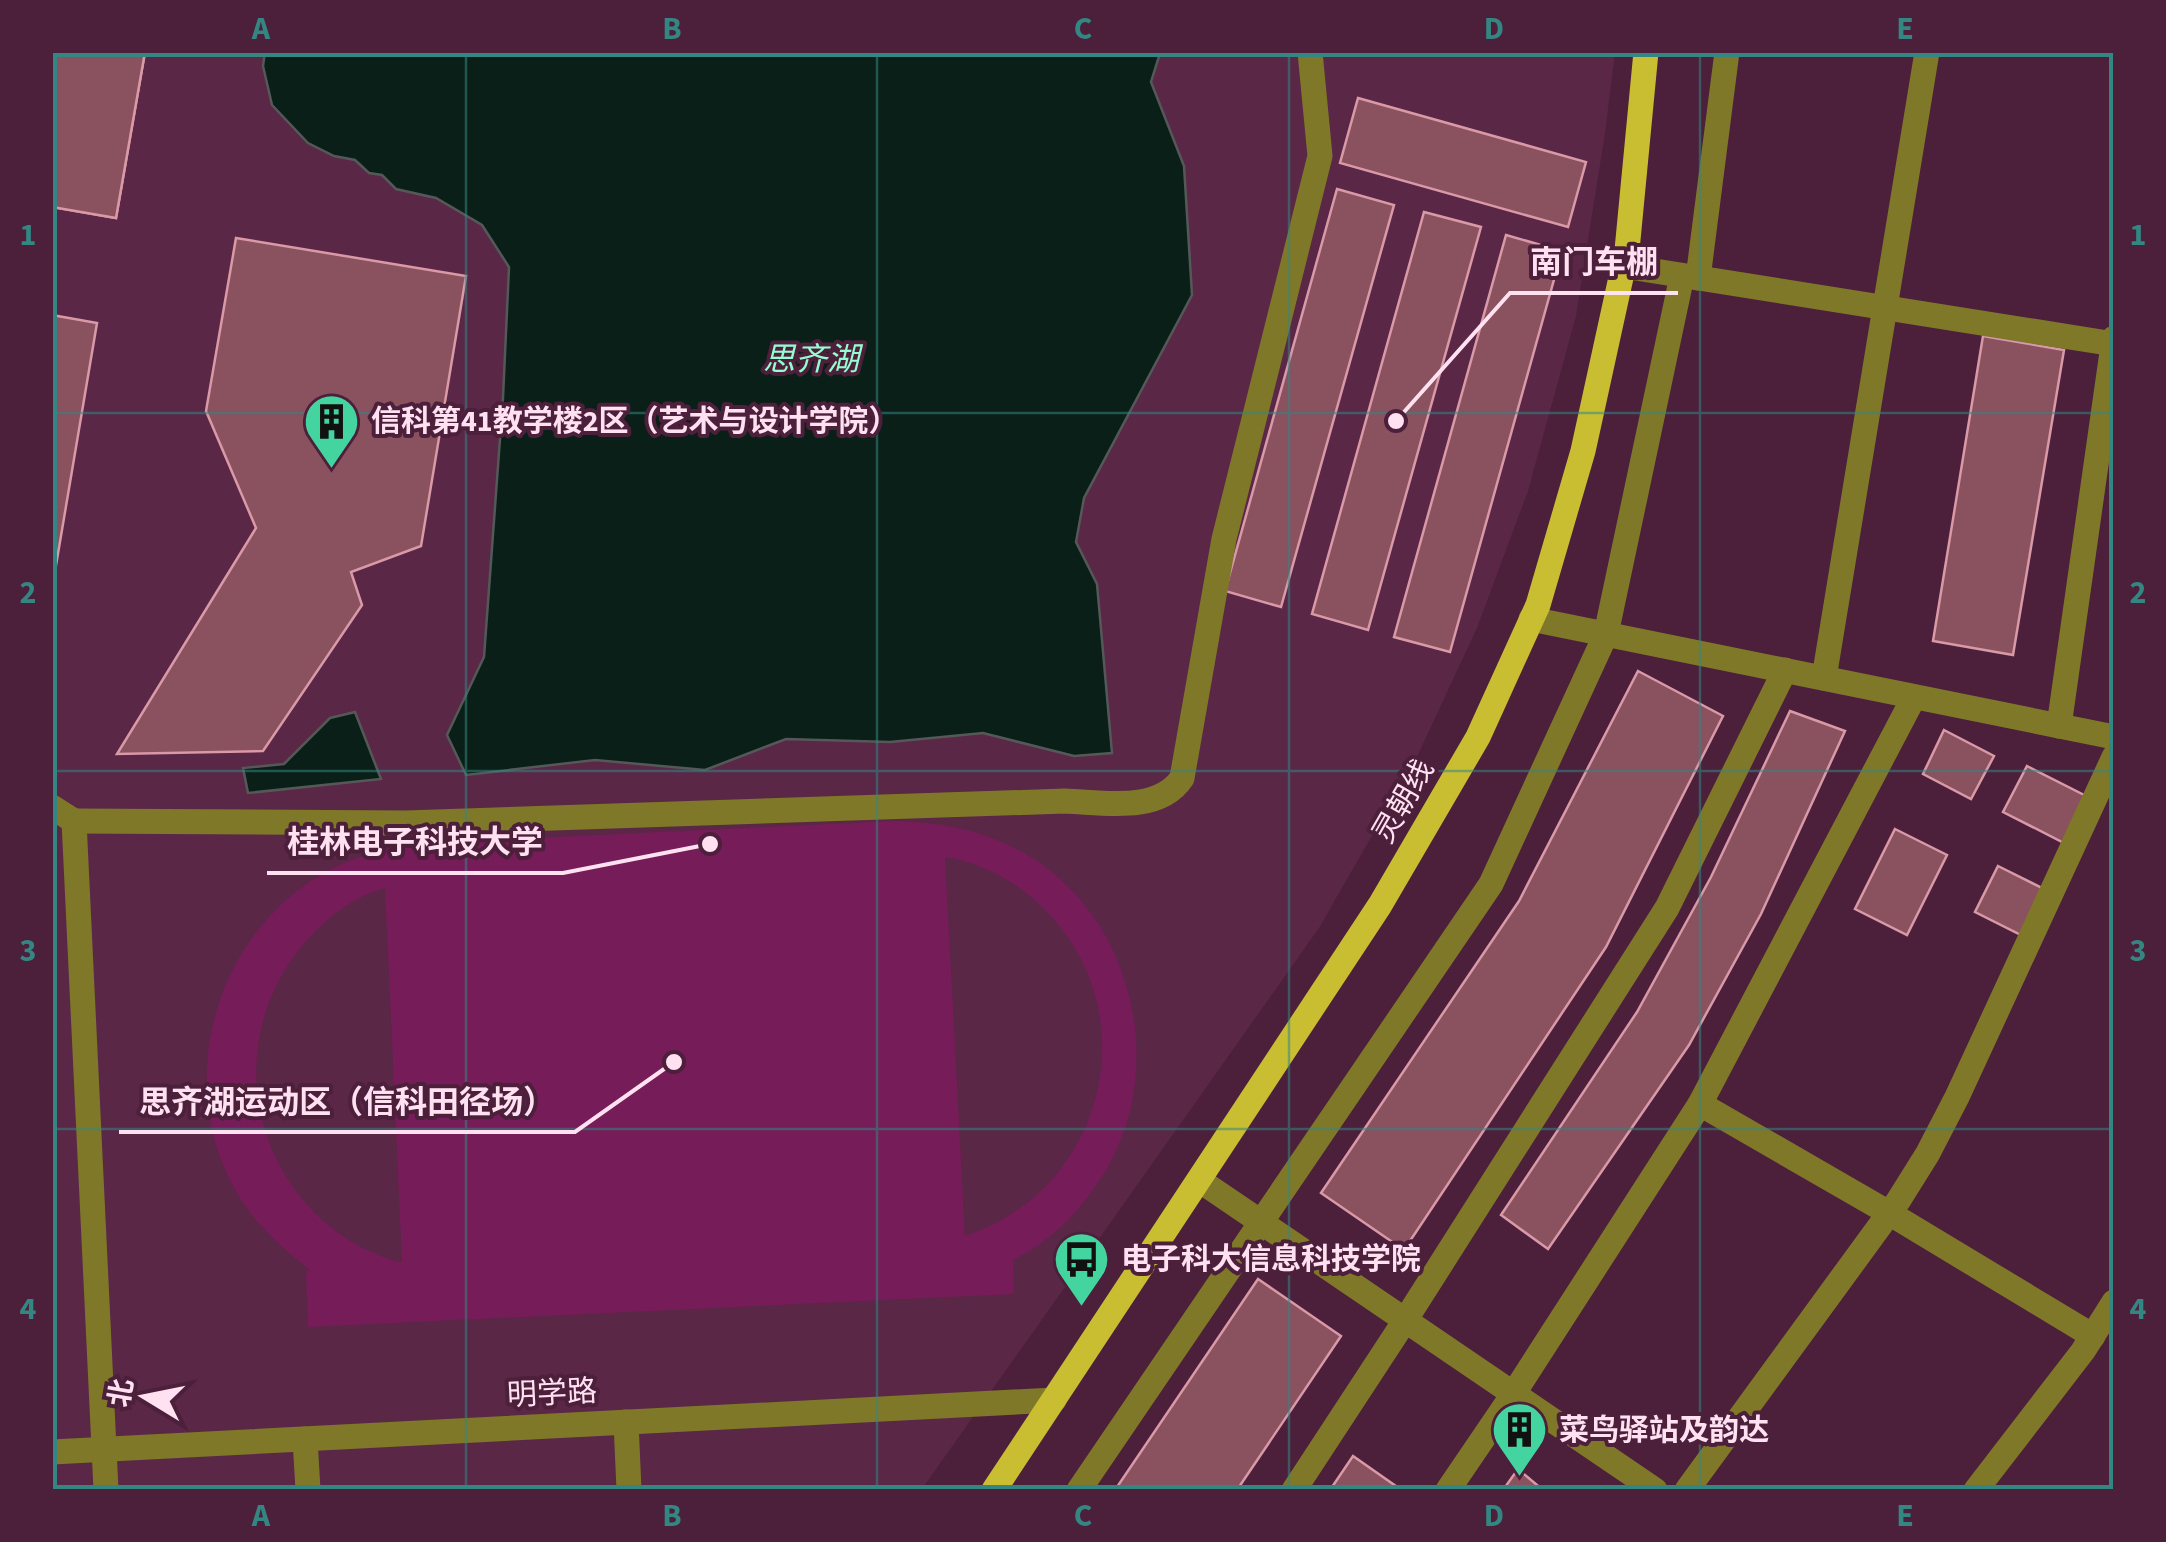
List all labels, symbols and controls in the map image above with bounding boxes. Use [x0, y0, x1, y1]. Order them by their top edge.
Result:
text: A [251, 6, 271, 52]
text: B [662, 6, 682, 52]
text: C [1074, 6, 1092, 52]
text: D [1484, 6, 1504, 52]
text: E [1896, 6, 1914, 52]
text: 1 [20, 212, 36, 258]
text: 1 [2130, 212, 2146, 258]
callout: 南门车棚 [1510, 231, 1678, 293]
text: 南门车棚 [1530, 240, 1658, 286]
water label: 思齐湖 [763, 337, 864, 383]
building icon: 信科第41教学楼2区（艺术与设计学院） [302, 391, 362, 470]
place label: 信科第41教学楼2区（艺术与设计学院） [371, 400, 899, 443]
text: 2 [20, 570, 36, 616]
text: 2 [2130, 570, 2146, 616]
street label: 灵朝线 [1362, 752, 1445, 851]
callout: 桂林电子科技大学 [267, 811, 563, 873]
text: 桂林电子科技大学 [287, 820, 543, 866]
text: 3 [20, 928, 36, 974]
text: 3 [2130, 928, 2146, 974]
callout: 思齐湖运动区（信科田径场） [119, 1070, 575, 1132]
text: 思齐湖运动区（信科田径场） [139, 1080, 555, 1126]
bus stop icon: 电子科大信息科技学院 [1052, 1229, 1112, 1308]
place label: 电子科大信息科技学院 [1121, 1238, 1421, 1281]
text: 4 [20, 1286, 37, 1332]
text: 4 [2130, 1286, 2147, 1332]
north arrow [95, 1347, 195, 1447]
street label: 明学路 [506, 1370, 598, 1417]
text: 北 [99, 1376, 143, 1410]
building icon: 菜鸟驿站及韵达 [1490, 1400, 1550, 1479]
place label: 菜鸟驿站及韵达 [1559, 1409, 1769, 1452]
text: A [251, 1493, 271, 1539]
text: B [662, 1493, 682, 1539]
text: C [1074, 1493, 1092, 1539]
text: D [1484, 1493, 1504, 1539]
text: E [1896, 1493, 1914, 1539]

